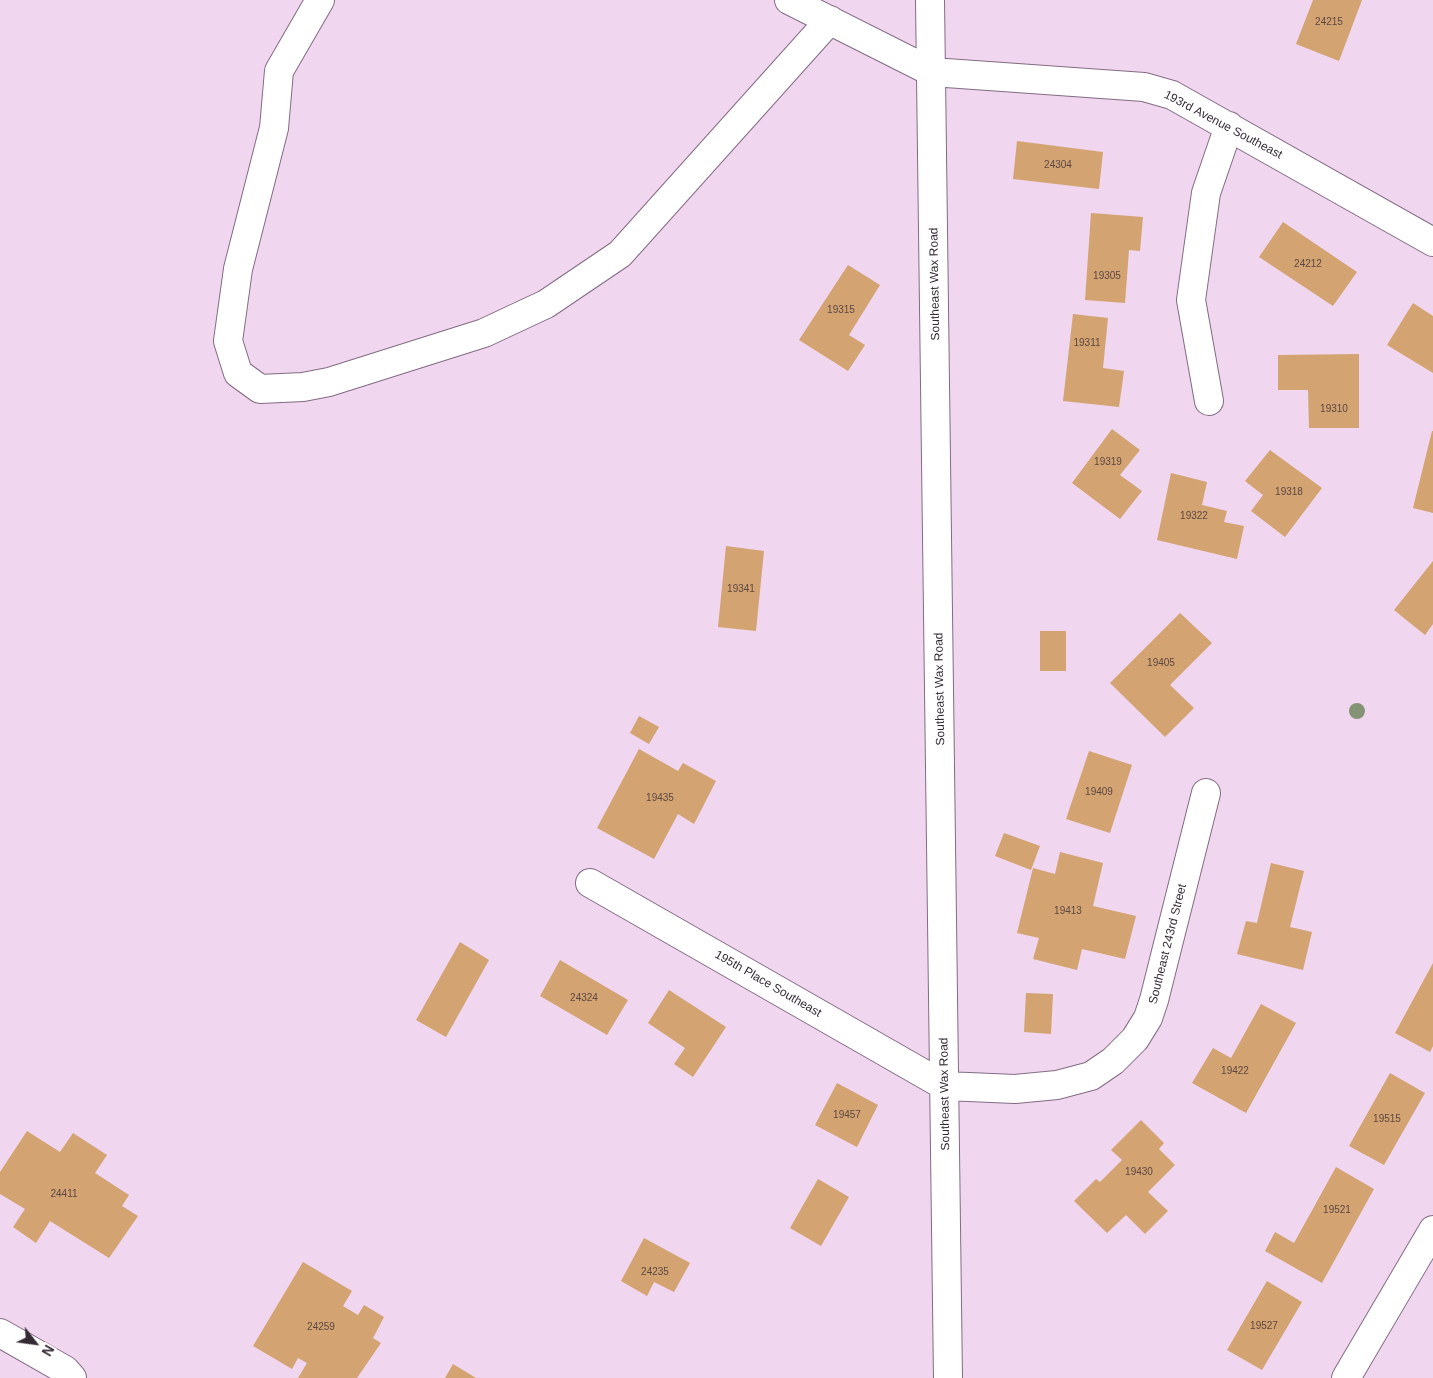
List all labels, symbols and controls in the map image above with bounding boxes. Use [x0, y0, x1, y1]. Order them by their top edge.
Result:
house number: 24215 [1315, 16, 1343, 28]
street label: 193rd Avenue Southeast [1161, 88, 1285, 162]
house number: 24304 [1044, 159, 1072, 171]
street label: Southeast Wax Road [927, 227, 943, 341]
house number: 24212 [1294, 258, 1322, 270]
house number: 19305 [1093, 270, 1121, 282]
house number: 19315 [827, 304, 855, 316]
house number: 19311 [1073, 337, 1101, 349]
house number: 19310 [1320, 403, 1348, 415]
house number: 19319 [1094, 456, 1122, 468]
house number: 19318 [1275, 486, 1303, 498]
house number: 19322 [1180, 510, 1208, 522]
house number: 19341 [727, 583, 755, 595]
street label: Southeast Wax Road [932, 632, 948, 746]
house number: 19405 [1147, 657, 1175, 669]
house number: 19409 [1085, 786, 1113, 798]
house number: 19435 [646, 792, 674, 804]
street label: Southeast 243rd Street [1146, 882, 1190, 1006]
house number: 19413 [1054, 905, 1082, 917]
street label: 195th Place Southeast [712, 948, 824, 1020]
house number: 24324 [570, 992, 598, 1004]
street label: Southeast Wax Road [937, 1037, 953, 1151]
house number: 19422 [1221, 1065, 1249, 1077]
house number: 19457 [833, 1109, 861, 1121]
house number: 19515 [1373, 1113, 1401, 1125]
house number: 19430 [1125, 1166, 1153, 1178]
house number: 24411 [50, 1188, 78, 1200]
house number: 19521 [1323, 1204, 1351, 1216]
house number: 24235 [641, 1266, 669, 1278]
north arrow [10, 1318, 60, 1368]
house number: 19527 [1250, 1320, 1278, 1332]
house number: 24259 [307, 1321, 335, 1333]
text: N [39, 1342, 57, 1359]

